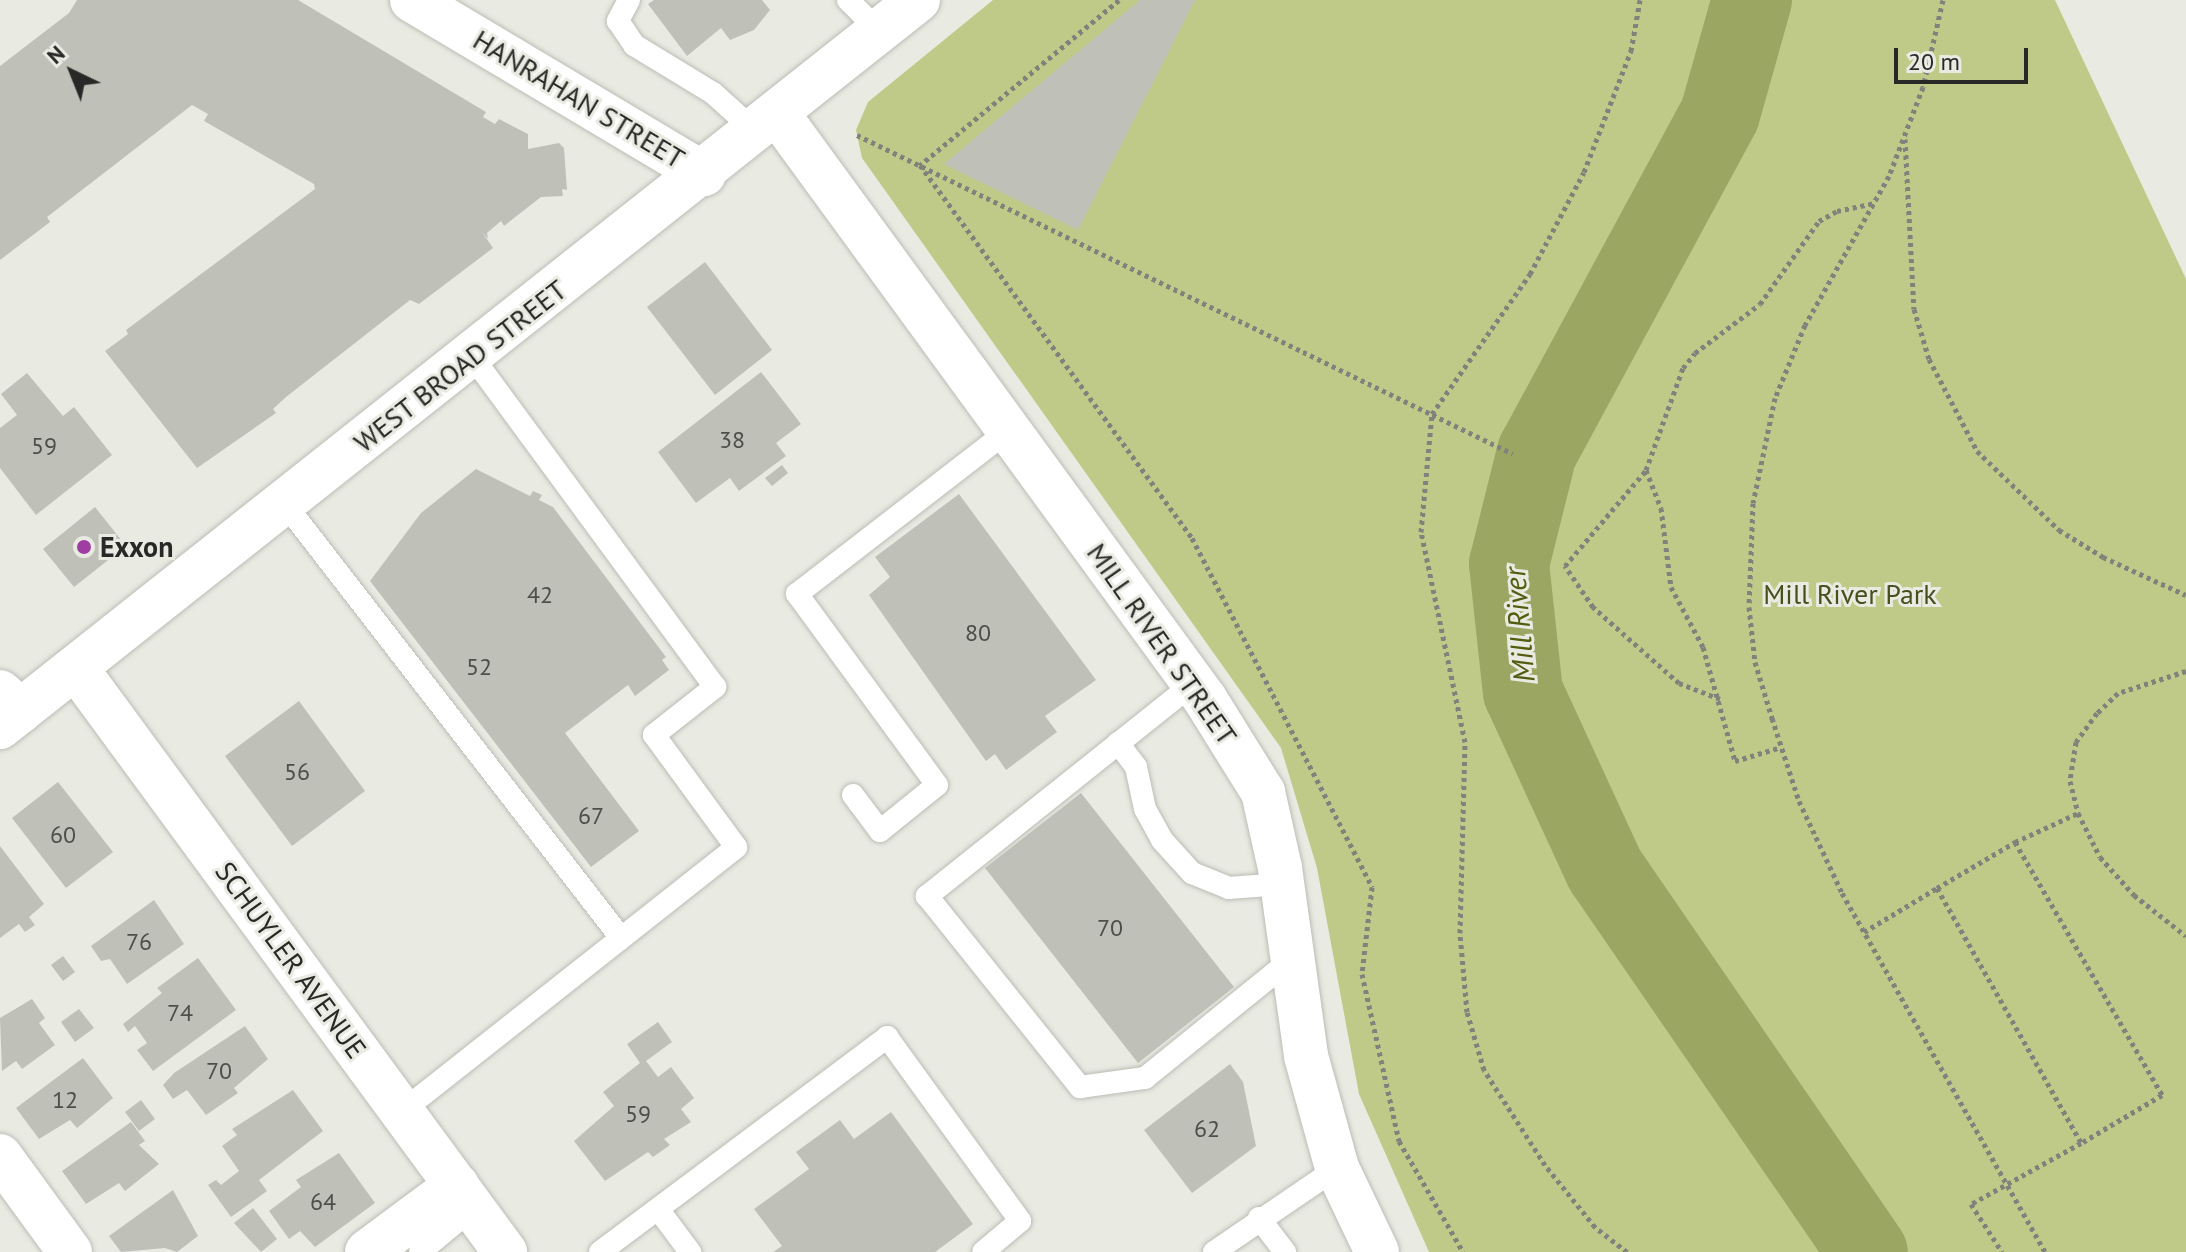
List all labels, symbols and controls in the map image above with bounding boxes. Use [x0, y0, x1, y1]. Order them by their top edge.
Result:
street label: HANRAHAN STREET [467, 23, 691, 175]
north arrow [32, 32, 112, 112]
scale bar [1898, 32, 2032, 82]
text: N [41, 39, 70, 70]
text: 20 m [1908, 46, 1960, 77]
street label: WEST BROAD STREET [347, 272, 573, 460]
house number: 38 [719, 426, 745, 454]
house number: 59 [31, 432, 57, 460]
place label: Exxon [100, 530, 173, 564]
street label: MILL RIVER STREET [1080, 536, 1244, 752]
marker: Exxon [75, 538, 93, 556]
water label: Mill River [1496, 566, 1542, 684]
park label: Mill River Park [1763, 577, 1937, 611]
house number: 42 [527, 581, 553, 609]
house number: 80 [965, 619, 991, 647]
house number: 52 [466, 653, 492, 681]
house number: 56 [284, 758, 310, 786]
house number: 67 [578, 802, 604, 830]
house number: 60 [50, 821, 76, 849]
street label: SCHUYLER AVENUE [208, 855, 374, 1065]
house number: 70 [1097, 914, 1123, 942]
house number: 76 [126, 928, 152, 956]
house number: 74 [167, 999, 193, 1027]
house number: 70 [206, 1057, 232, 1085]
house number: 12 [52, 1086, 78, 1114]
house number: 59 [625, 1100, 651, 1128]
house number: 62 [1194, 1115, 1220, 1143]
house number: 64 [310, 1188, 336, 1216]

